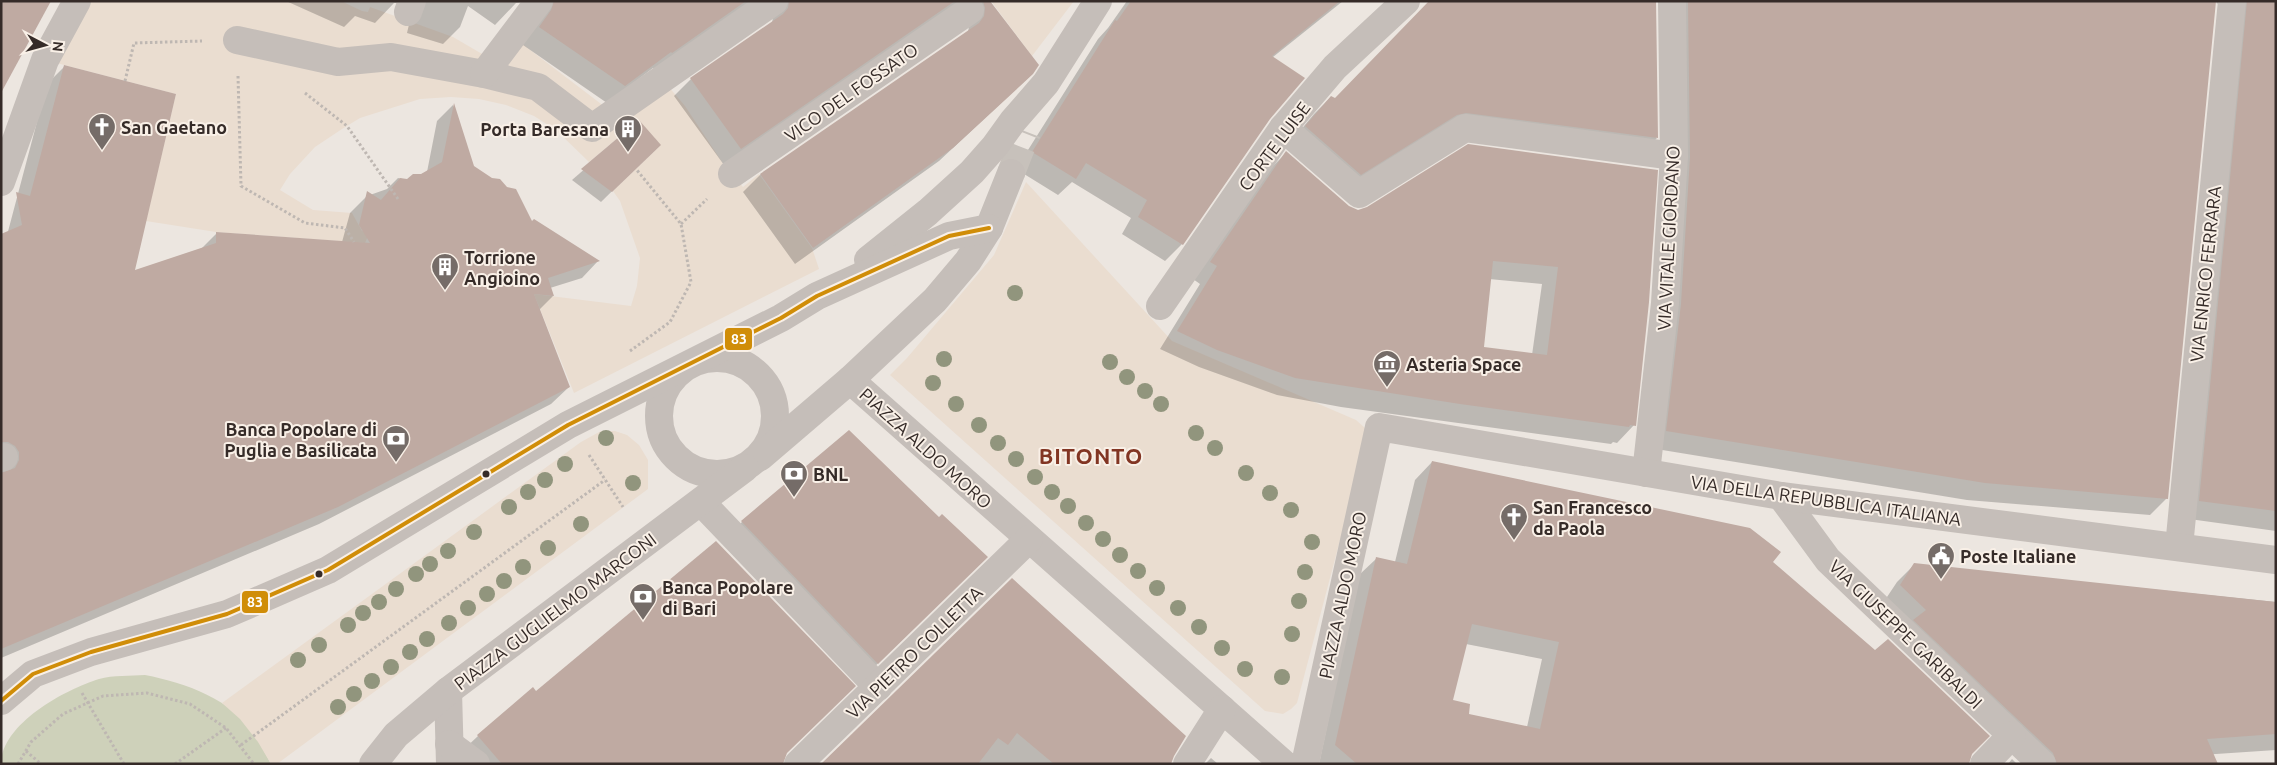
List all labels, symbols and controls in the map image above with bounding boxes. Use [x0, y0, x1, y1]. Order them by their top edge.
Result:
north arrow [20, 20, 70, 70]
street label: VICO DEL FOSSATO [781, 39, 921, 145]
text: N [49, 40, 66, 52]
street label: CORTE LUISE [1234, 98, 1314, 194]
church icon: San Gaetano [87, 112, 117, 151]
building icon: Porta Baresana [613, 114, 643, 153]
place label: San Gaetano [121, 117, 227, 137]
place label: Porta Baresana [480, 119, 609, 139]
street label: VIA VITALE GIORDANO [1653, 145, 1683, 331]
street label: VIA ENRICO FERRARA [2186, 185, 2224, 363]
place label: Torrione Angioino [464, 247, 540, 288]
building icon: Torrione Angioino [430, 252, 460, 291]
line badge: 83 [724, 327, 753, 351]
text: 83 [731, 331, 747, 347]
museum icon: Asteria Space [1372, 349, 1402, 388]
place label: Asteria Space [1406, 354, 1521, 374]
street label: PIAZZA ALDO MORO [856, 384, 996, 512]
place label: Banca Popolare di Puglia e Basilicata [224, 419, 377, 460]
bank icon: Banca Popolare di Puglia e Basilicata [381, 424, 411, 463]
district label: BITONTO [1039, 443, 1143, 468]
bank icon: BNL [779, 459, 809, 498]
place label: BNL [813, 464, 848, 484]
unlabelled marker [481, 469, 491, 479]
street label: VIA DELLA REPUBBLICA ITALIANA [1689, 471, 1963, 529]
place label: San Francesco da Paola [1533, 497, 1652, 538]
church icon: San Francesco da Paola [1499, 502, 1529, 541]
street label: PIAZZA ALDO MORO [1315, 510, 1369, 680]
street label: PIAZZA GUGLIELMO MARCONI [450, 529, 660, 693]
public building icon: Poste Italiane [1926, 541, 1956, 580]
place label: Poste Italiane [1960, 546, 2076, 566]
street label: VIA GIUSEPPE GARIBALDI [1825, 556, 1987, 712]
unlabelled marker [314, 569, 324, 579]
place label: Banca Popolare di Bari [662, 577, 793, 618]
bank icon: Banca Popolare di Bari [628, 582, 658, 621]
street label: VIA PIETRO COLLETTA [842, 582, 986, 722]
line badge: 83 [241, 590, 269, 614]
text: 83 [247, 594, 263, 610]

